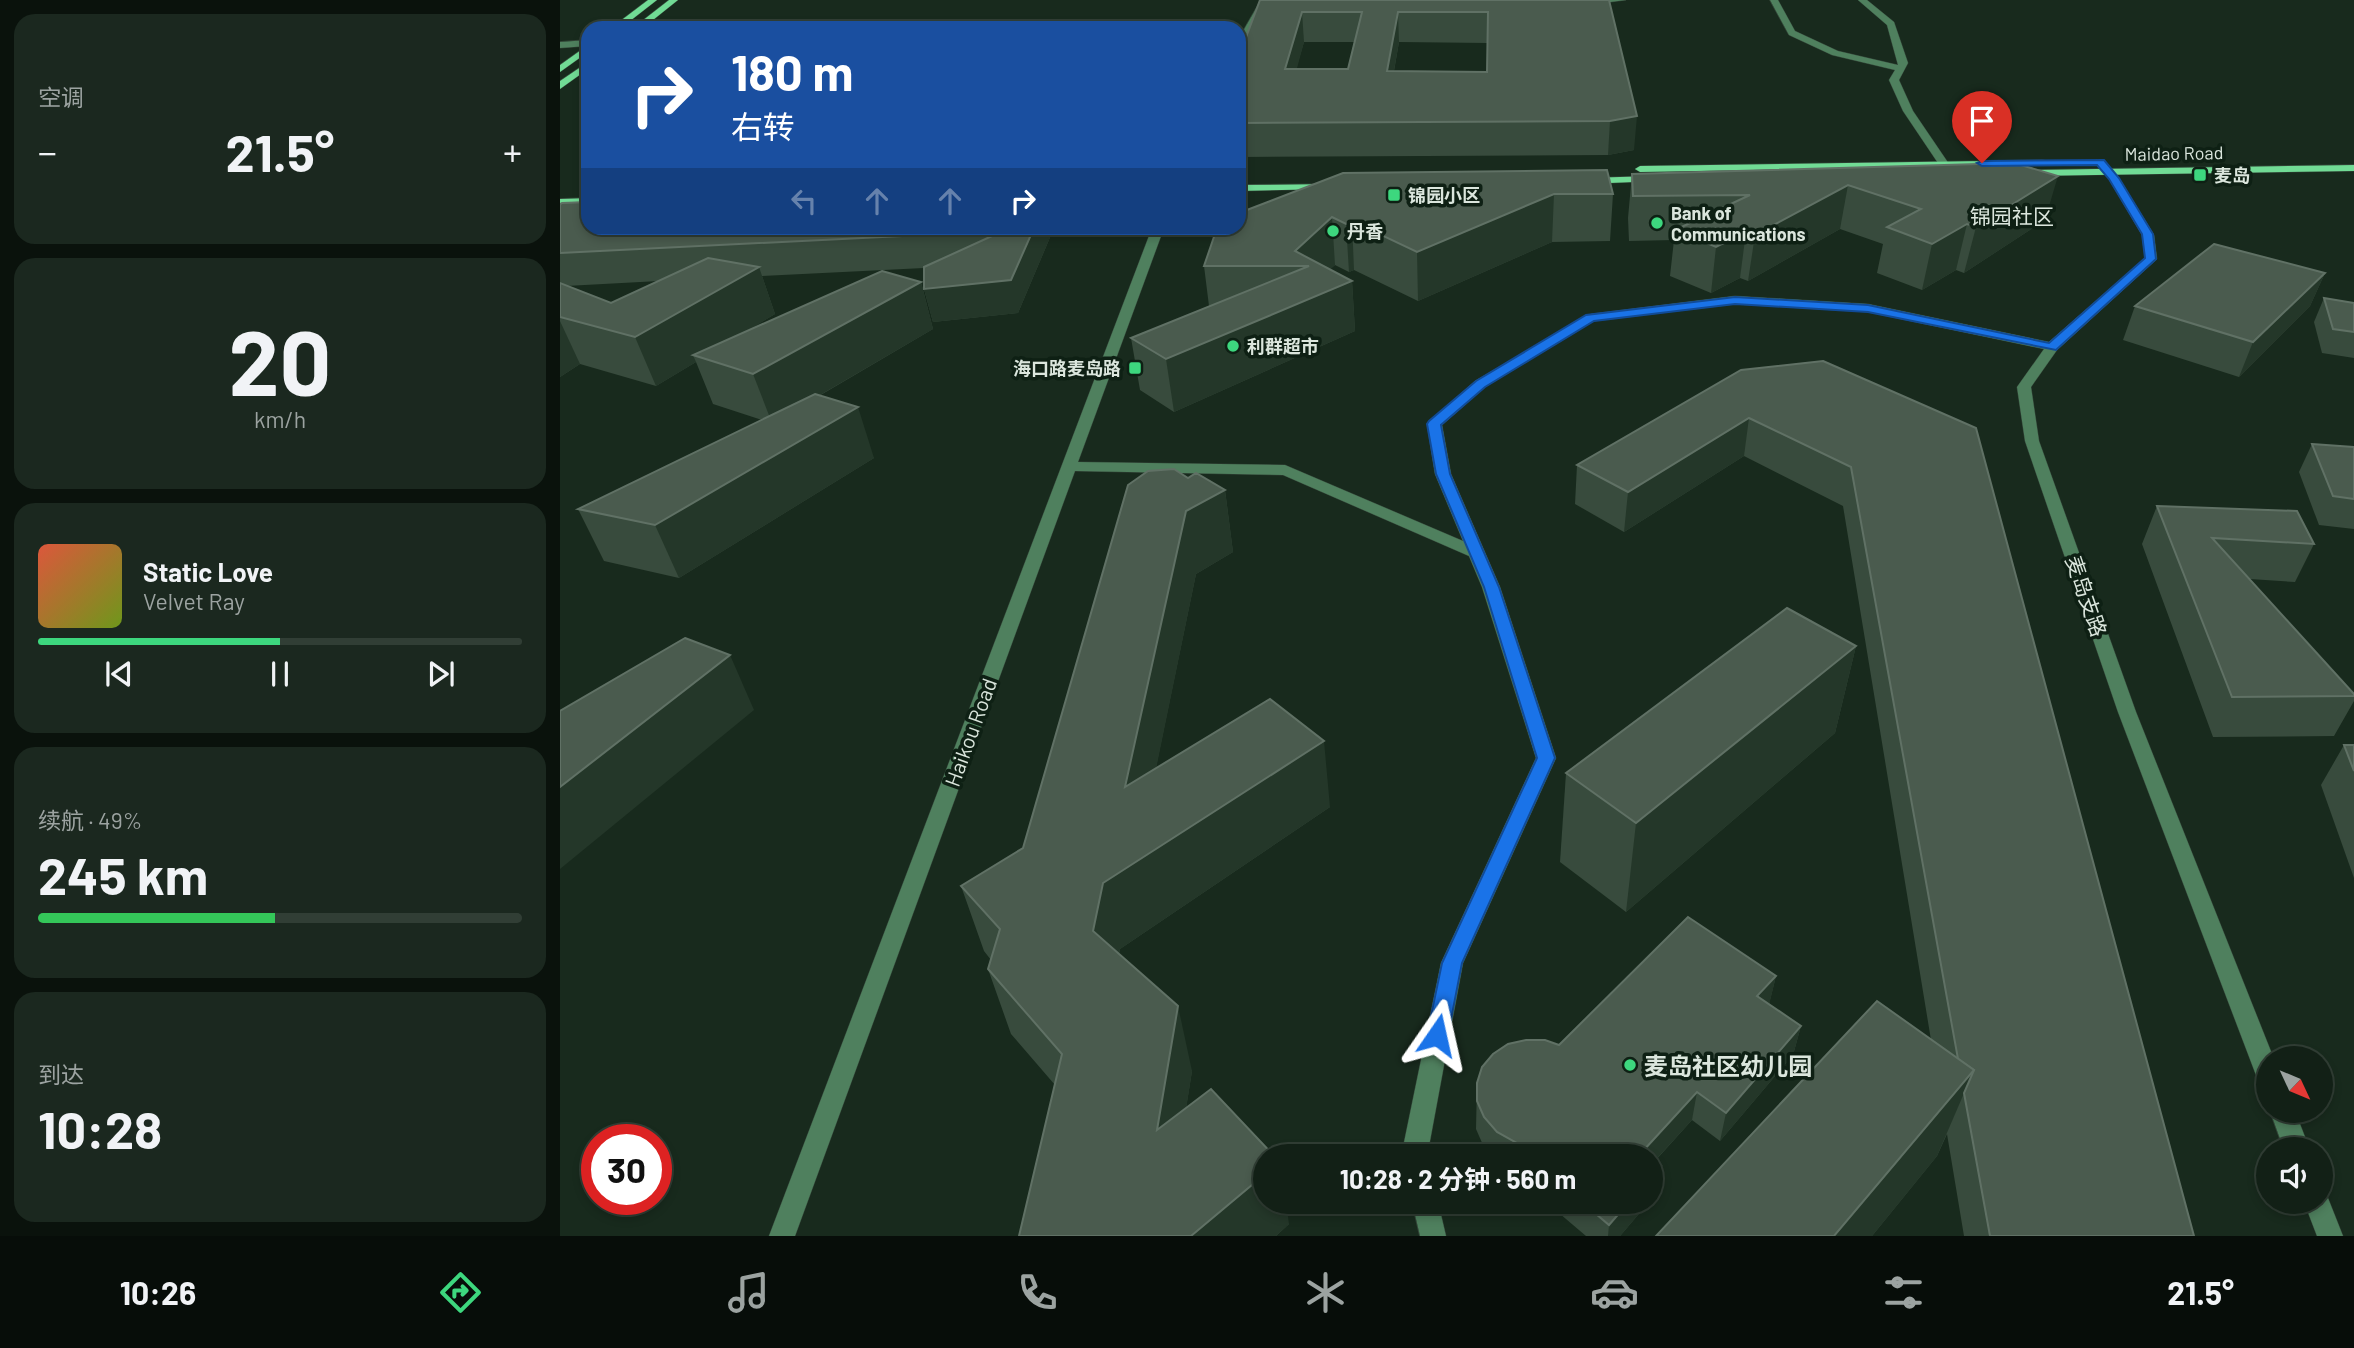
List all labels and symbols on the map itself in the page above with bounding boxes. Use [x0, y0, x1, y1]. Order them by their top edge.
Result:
pin [1952, 91, 2012, 163]
street label: Maidao Road [2124, 141, 2224, 165]
place label: 麦岛 [2214, 164, 2250, 186]
marker: 麦岛 [2192, 167, 2208, 183]
place label: 锦园小区 [1408, 184, 1480, 206]
marker: 锦园小区 [1386, 187, 1402, 203]
place label: Bank of Communications [1671, 202, 1806, 245]
district label: 锦园社区 [1970, 203, 2054, 228]
marker: Bank of Communications [1649, 215, 1665, 231]
place label: 丹香 [1347, 220, 1383, 242]
marker: 丹香 [1325, 223, 1341, 239]
place label: 利群超市 [1247, 335, 1319, 357]
marker: 利群超市 [1225, 338, 1241, 354]
place label: 海口路麦岛路 [1013, 357, 1121, 379]
marker: 海口路麦岛路 [1127, 360, 1143, 376]
street label: 麦岛支路 [2062, 552, 2112, 640]
street label: Haikou Road [939, 674, 1001, 790]
position arrow [1400, 998, 1474, 1072]
north arrow [2256, 1046, 2333, 1124]
place label: 麦岛社区幼儿园 [1644, 1051, 1812, 1080]
marker: 麦岛社区幼儿园 [1622, 1057, 1638, 1073]
speed limit sign: 30 [581, 1124, 672, 1215]

